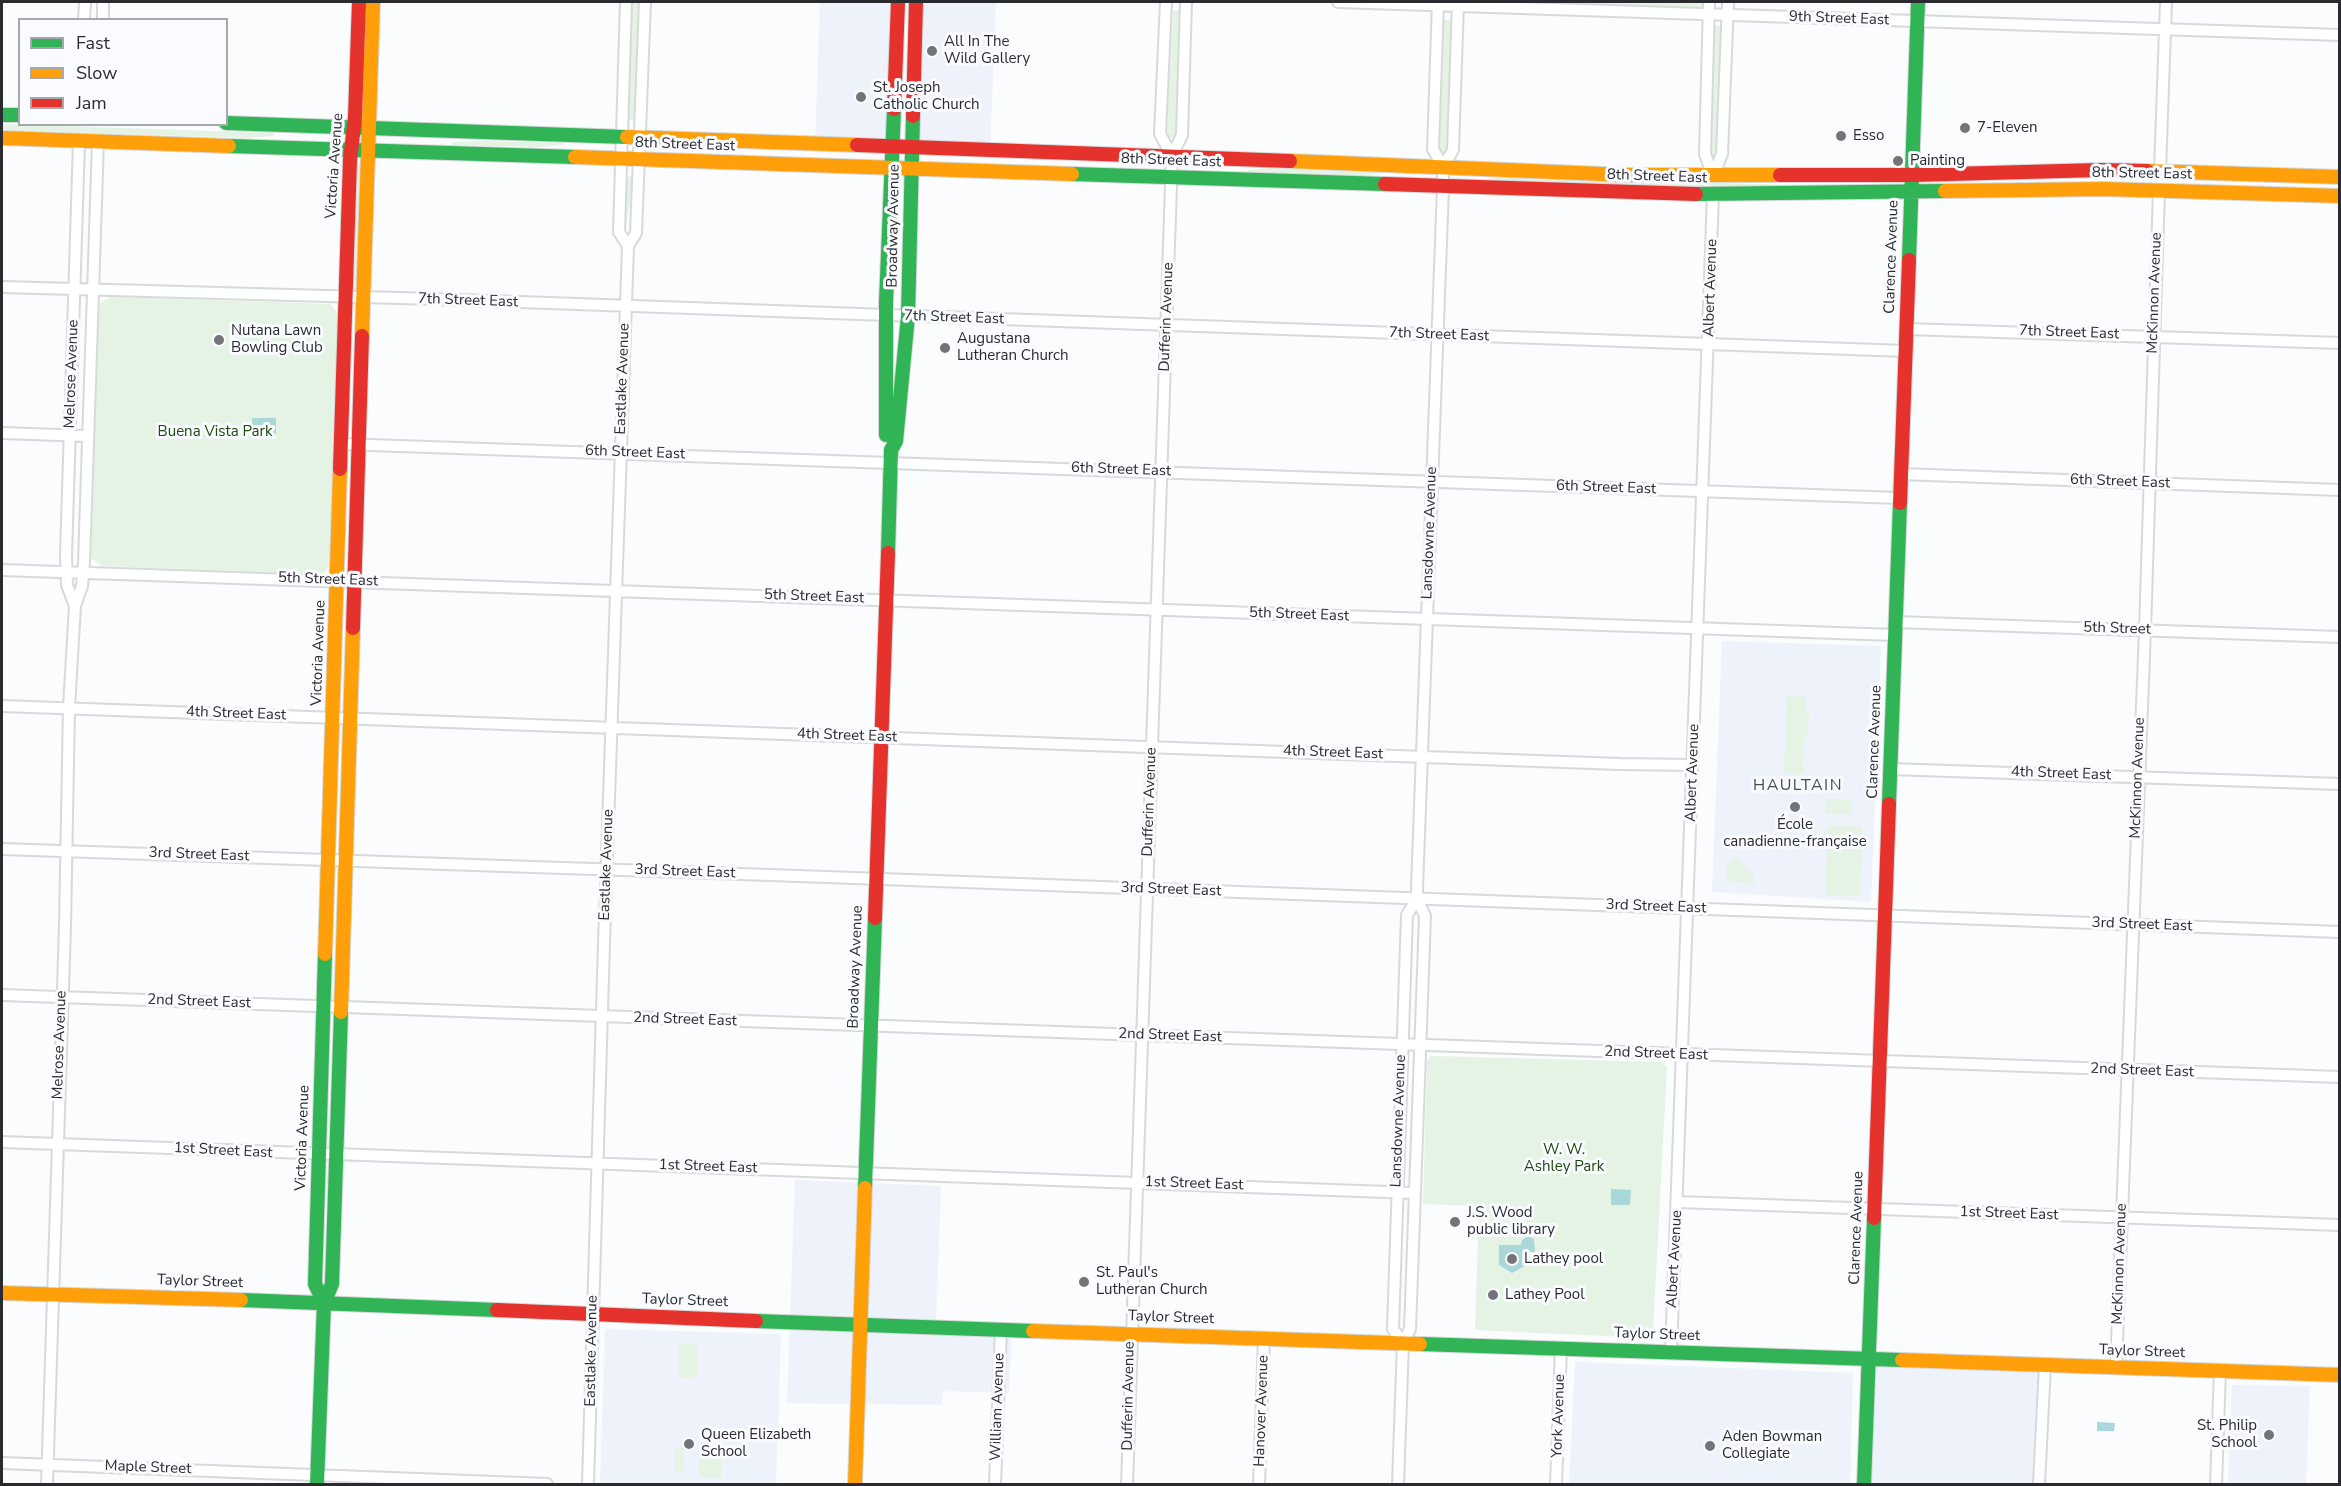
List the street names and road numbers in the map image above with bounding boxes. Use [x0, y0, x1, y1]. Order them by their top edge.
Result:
street label: 9th Street East [1789, 8, 1889, 30]
street label: Victoria Avenue [322, 113, 348, 219]
street label: 8th Street East [635, 134, 735, 156]
street label: 8th Street East [1121, 150, 1221, 172]
street label: Broadway Avenue [884, 164, 904, 288]
street label: 8th Street East [2092, 164, 2192, 184]
street label: 8th Street East [1607, 166, 1707, 188]
street label: Clarence Avenue [1881, 200, 1903, 314]
street label: McKinnon Avenue [2144, 232, 2166, 354]
street label: Albert Avenue [1700, 239, 1722, 337]
street label: Dufferin Avenue [1156, 262, 1178, 372]
street label: 7th Street East [418, 290, 518, 312]
street label: 7th Street East [904, 307, 1004, 329]
street label: Melrose Avenue [61, 319, 83, 429]
street label: 7th Street East [2019, 322, 2119, 344]
street label: Eastlake Avenue [612, 323, 634, 435]
street label: 7th Street East [1389, 324, 1489, 346]
street label: 6th Street East [585, 442, 685, 464]
street label: 6th Street East [1071, 459, 1171, 481]
street label: Lansdowne Avenue [1419, 466, 1441, 600]
street label: 6th Street East [2070, 471, 2170, 493]
street label: 6th Street East [1556, 477, 1656, 499]
street label: 5th Street East [278, 569, 378, 591]
street label: 5th Street East [764, 586, 864, 608]
street label: Victoria Avenue [308, 600, 330, 706]
street label: 5th Street East [1249, 604, 1349, 626]
street label: 5th Street [2083, 619, 2151, 639]
street label: Clarence Avenue [1864, 685, 1886, 799]
street label: 4th Street East [186, 703, 286, 725]
street label: McKinnon Avenue [2127, 717, 2149, 839]
street label: Albert Avenue [1682, 724, 1704, 822]
street label: 4th Street East [797, 725, 897, 747]
street label: 4th Street East [1283, 742, 1383, 764]
street label: Dufferin Avenue [1139, 747, 1161, 857]
street label: 4th Street East [2011, 763, 2111, 785]
street label: Eastlake Avenue [596, 809, 618, 921]
street label: 3rd Street East [148, 844, 250, 866]
street label: 3rd Street East [634, 861, 736, 883]
street label: 3rd Street East [1120, 879, 1222, 901]
street label: 3rd Street East [1605, 896, 1707, 918]
street label: Broadway Avenue [845, 905, 867, 1029]
street label: 3rd Street East [2091, 914, 2193, 936]
street label: Melrose Avenue [49, 990, 71, 1100]
street label: 2nd Street East [147, 991, 251, 1013]
street label: 2nd Street East [633, 1009, 737, 1031]
street label: 2nd Street East [1118, 1025, 1222, 1047]
street label: 2nd Street East [1604, 1043, 1708, 1065]
street label: Lansdowne Avenue [1388, 1054, 1410, 1188]
street label: 2nd Street East [2090, 1060, 2194, 1082]
street label: Victoria Avenue [292, 1085, 314, 1191]
street label: 1st Street East [173, 1139, 273, 1163]
street label: 1st Street East [658, 1156, 758, 1178]
street label: Clarence Avenue [1846, 1171, 1868, 1285]
street label: 1st Street East [1144, 1173, 1244, 1195]
street label: 1st Street East [1959, 1203, 2059, 1225]
street label: McKinnon Avenue [2109, 1203, 2131, 1325]
street label: Albert Avenue [1663, 1210, 1687, 1308]
street label: Taylor Street [157, 1271, 243, 1293]
street label: Taylor Street [642, 1290, 728, 1312]
street label: Eastlake Avenue [582, 1295, 602, 1407]
street label: Taylor Street [1128, 1307, 1214, 1329]
street label: Taylor Street [1614, 1324, 1700, 1346]
street label: Dufferin Avenue [1119, 1341, 1139, 1451]
street label: Taylor Street [2099, 1341, 2185, 1363]
street label: William Avenue [987, 1353, 1009, 1461]
street label: Hanover Avenue [1251, 1355, 1273, 1467]
street label: York Avenue [1549, 1374, 1569, 1458]
street label: Maple Street [104, 1457, 192, 1479]

